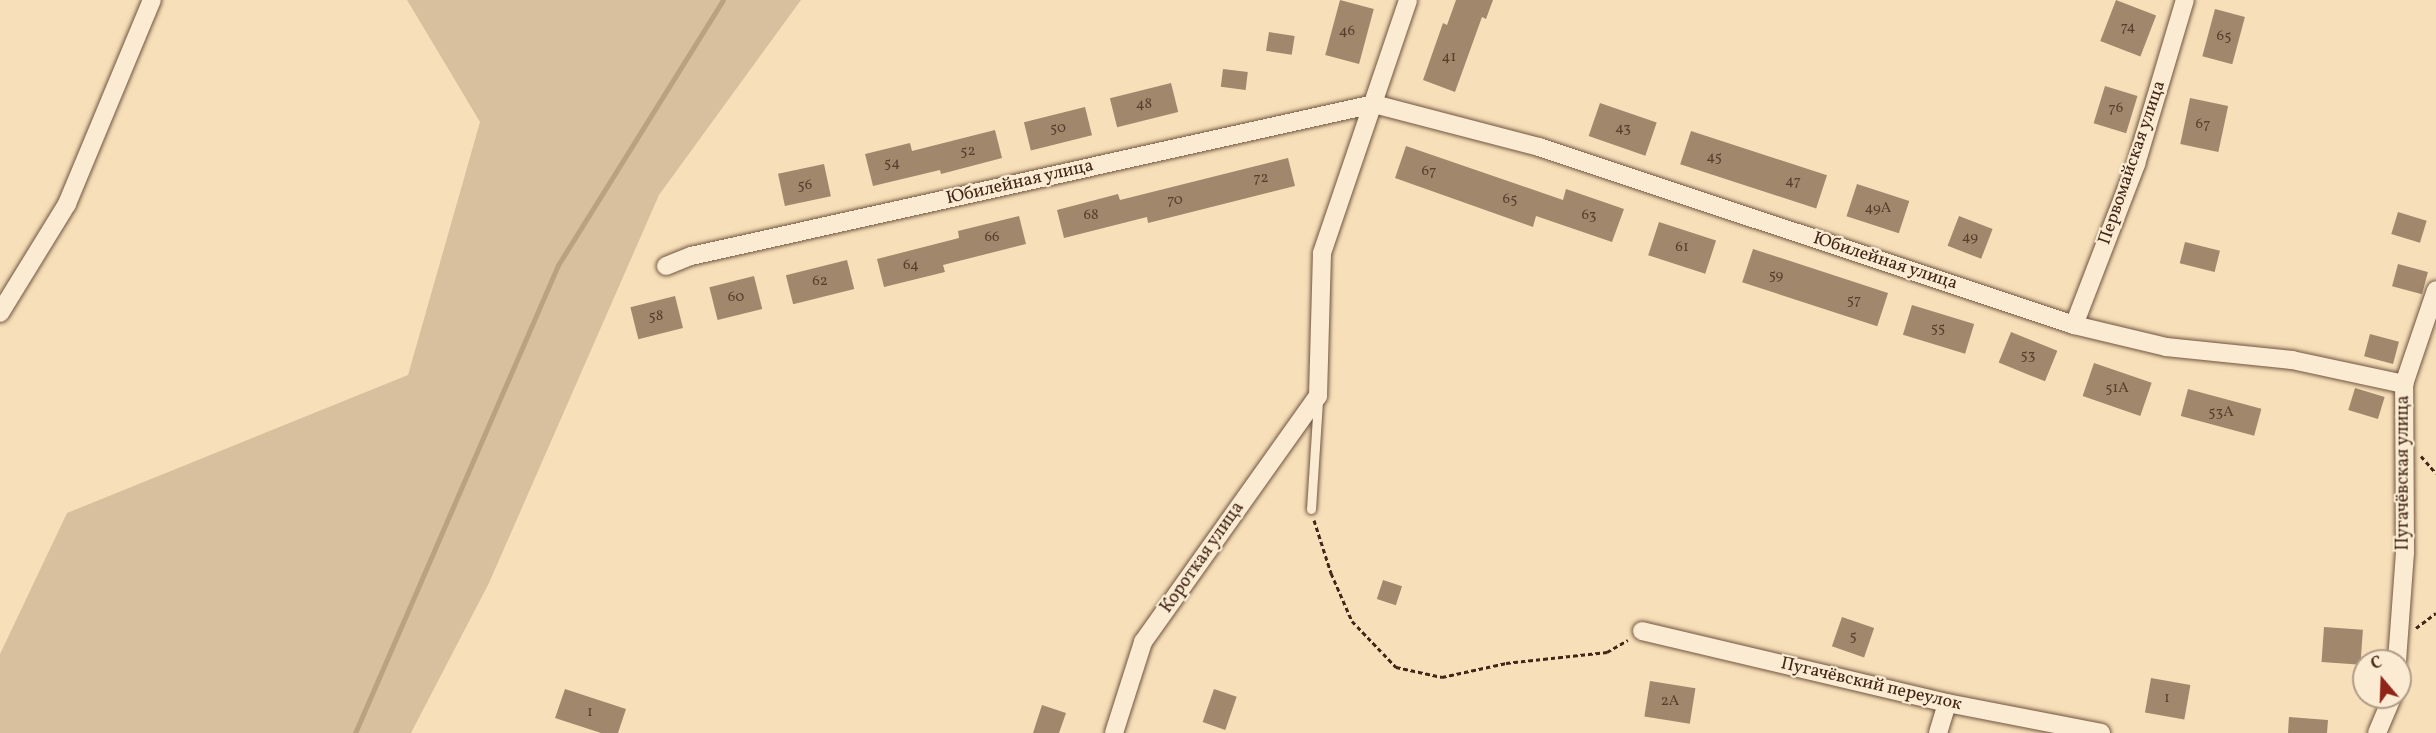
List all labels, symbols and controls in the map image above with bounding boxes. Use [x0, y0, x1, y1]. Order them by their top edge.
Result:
house number: 74 [2121, 19, 2135, 37]
house number: 46 [1339, 23, 1355, 41]
house number: 65 [2217, 28, 2231, 46]
house number: 41 [1442, 49, 1456, 67]
street label: Первомайская улица [2095, 78, 2171, 248]
house number: 48 [1136, 96, 1152, 114]
house number: 76 [2109, 100, 2123, 118]
house number: 67 [2196, 116, 2210, 134]
house number: 50 [1050, 120, 1066, 138]
house number: 43 [1615, 120, 1631, 138]
house number: 52 [960, 143, 976, 161]
house number: 45 [1706, 149, 1722, 167]
house number: 54 [884, 155, 900, 173]
street label: Юбилейная улица [944, 155, 1096, 211]
house number: 67 [1422, 163, 1436, 181]
house number: 72 [1253, 170, 1269, 188]
house number: 47 [1785, 173, 1801, 191]
house number: 56 [798, 177, 812, 195]
house number: 65 [1503, 191, 1517, 209]
house number: 70 [1167, 192, 1183, 210]
house number: 49А [1865, 200, 1891, 218]
house number: 68 [1083, 207, 1099, 225]
house number: 63 [1581, 207, 1597, 225]
street label: Юбилейная улица [1810, 228, 1960, 296]
house number: 66 [984, 229, 1000, 247]
house number: 49 [1962, 229, 1978, 247]
house number: 61 [1675, 239, 1689, 257]
house number: 64 [903, 257, 919, 275]
house number: 59 [1769, 267, 1783, 285]
house number: 62 [812, 273, 828, 291]
house number: 60 [728, 289, 744, 307]
house number: 57 [1847, 292, 1861, 310]
house number: 58 [649, 308, 663, 326]
house number: 55 [1931, 320, 1945, 338]
house number: 53 [2021, 347, 2035, 365]
house number: 51А [2105, 380, 2129, 398]
street label: Пугачёвская улица [2393, 395, 2415, 551]
house number: 53А [2208, 404, 2234, 422]
street label: Короткая улица [1156, 498, 1250, 618]
house number: 5 [1849, 628, 1857, 646]
north arrow [2352, 649, 2412, 709]
text: С [2368, 652, 2385, 676]
street label: Пугачёвский переулок [1778, 654, 1964, 716]
house number: 1 [2164, 690, 2170, 708]
house number: 2А [1661, 693, 1679, 711]
house number: 1 [587, 704, 593, 722]

